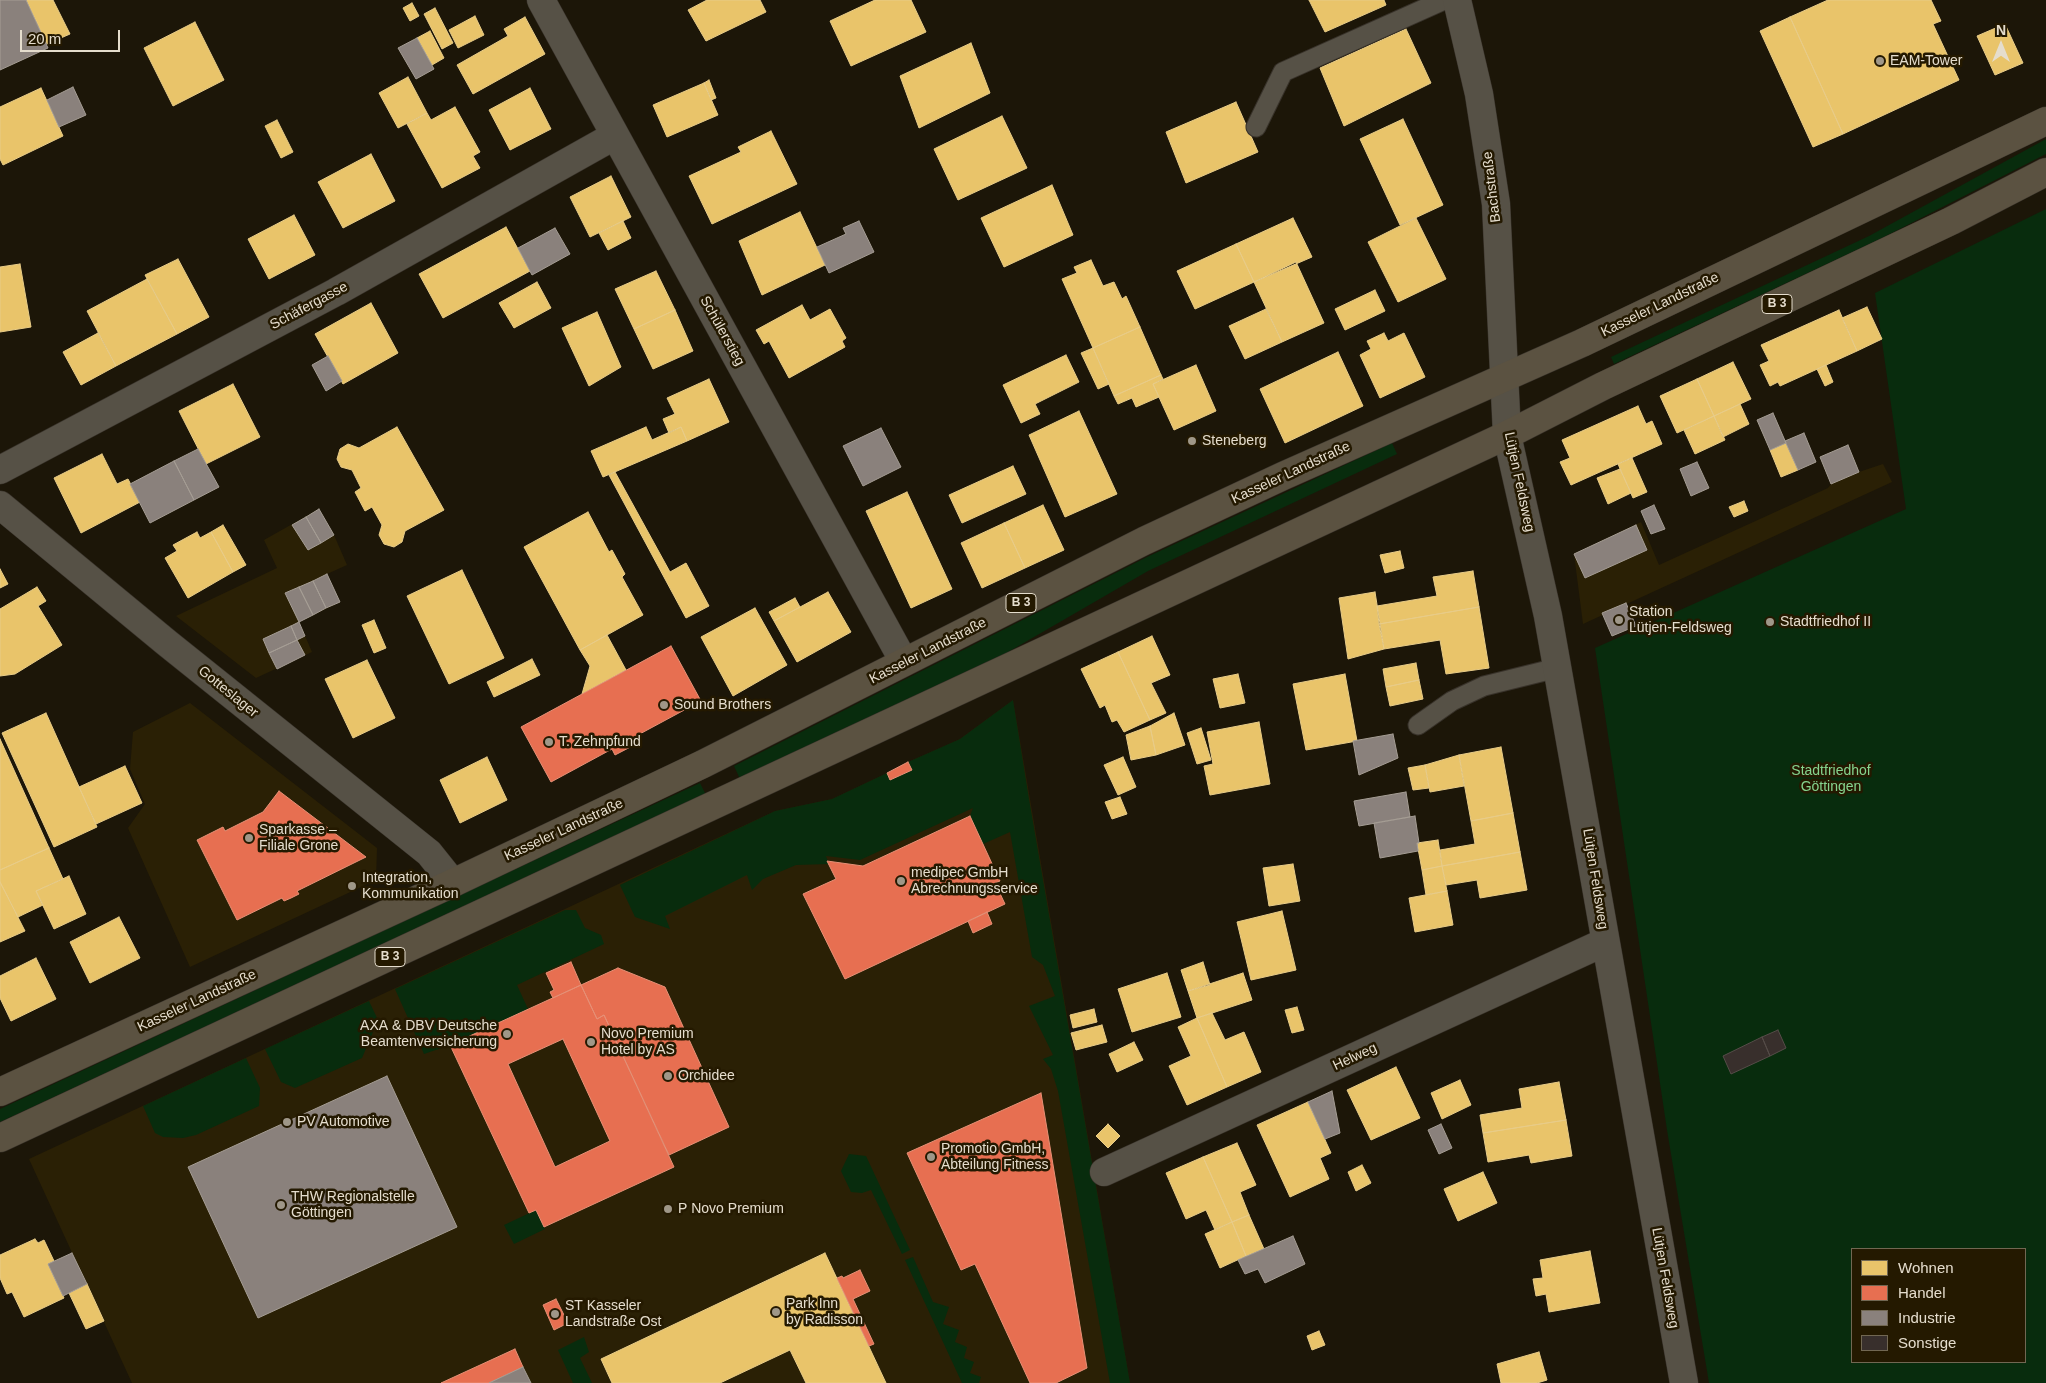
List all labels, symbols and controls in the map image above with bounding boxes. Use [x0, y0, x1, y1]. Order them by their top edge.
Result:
scale bar [22, 20, 122, 52]
north arrow [1976, 20, 2026, 70]
text: N [1996, 22, 2006, 38]
text: 20 m [28, 30, 61, 47]
place label: EAM-Tower [1890, 53, 1962, 69]
marker: EAM-Tower [1874, 55, 1886, 67]
street label: Bachstraße [1479, 150, 1505, 224]
street label: Kasseler Landstraße [1598, 269, 1722, 341]
street label: Schäfergasse [267, 278, 351, 334]
street label: Schülerstieg [696, 293, 748, 369]
road number: B 3 [1762, 294, 1792, 314]
street label: Lütjen Feldsweg [1500, 430, 1538, 534]
place label: Steneberg [1202, 433, 1267, 449]
marker: Steneberg [1186, 435, 1198, 447]
street label: Kasseler Landstraße [1229, 438, 1353, 508]
road number: B 3 [1006, 594, 1036, 612]
place label: Station Lütjen-Feldsweg [1629, 604, 1732, 636]
street label: Kasseler Landstraße [867, 614, 989, 688]
marker: Station Lütjen-Feldsweg [1613, 614, 1625, 626]
place label: Stadtfriedhof II [1780, 614, 1871, 630]
marker: Stadtfriedhof II [1764, 616, 1776, 628]
street label: Gotteslager [195, 663, 261, 721]
place label: Sound Brothers [674, 697, 771, 713]
marker: Sound Brothers [658, 699, 670, 711]
place label: T. Zehnpfund [559, 734, 641, 750]
marker: T. Zehnpfund [543, 736, 555, 748]
park label: Stadtfriedhof Göttingen [1791, 763, 1871, 796]
street label: Kasseler Landstraße [502, 795, 626, 865]
place label: Sparkasse – Filiale Grone [259, 822, 338, 854]
street label: Lütjen Feldsweg [1579, 827, 1611, 931]
marker: Sparkasse – Filiale Grone [243, 832, 255, 844]
place label: medipec GmbH Abrechnungsservice [911, 865, 1038, 898]
place label: Integration, Kommunikation [362, 870, 458, 902]
marker: medipec GmbH Abrechnungsservice [895, 875, 907, 887]
marker: Integration, Kommunikation [346, 880, 358, 892]
road number: B 3 [375, 948, 405, 966]
street label: Kasseler Landstraße [135, 966, 259, 1036]
place label: AXA & DBV Deutsche Beamtenversicherung [360, 1018, 497, 1050]
place label: Novo Premium Hotel by AS [601, 1026, 694, 1058]
marker: AXA & DBV Deutsche Beamtenversicherung [501, 1028, 513, 1040]
marker: Novo Premium Hotel by AS [585, 1036, 597, 1048]
street label: Helweg [1330, 1040, 1380, 1074]
place label: Orchidee [678, 1068, 735, 1084]
marker: Orchidee [662, 1070, 674, 1082]
place label: PV Automotive [297, 1114, 390, 1130]
marker: PV Automotive [281, 1116, 293, 1128]
place label: Promotio GmbH, Abteilung Fitness [941, 1141, 1048, 1174]
marker: Promotio GmbH, Abteilung Fitness [925, 1151, 937, 1163]
place label: THW Regionalstelle Göttingen [291, 1189, 415, 1222]
marker: THW Regionalstelle Göttingen [275, 1199, 287, 1211]
place label: P Novo Premium [678, 1201, 784, 1217]
marker: P Novo Premium [662, 1203, 674, 1215]
street label: Lütjen Feldsweg [1648, 1226, 1682, 1330]
legend [1851, 1248, 2026, 1363]
text: Wohnen [1898, 1259, 1954, 1276]
text: Handel [1898, 1284, 1946, 1301]
place label: Park Inn by Radisson [786, 1296, 863, 1328]
place label: ST Kasseler Landstraße Ost [565, 1298, 661, 1330]
marker: Park Inn by Radisson [770, 1306, 782, 1318]
marker: ST Kasseler Landstraße Ost [549, 1308, 561, 1320]
text: Industrie [1898, 1309, 1956, 1326]
text: Sonstige [1898, 1334, 1956, 1351]

